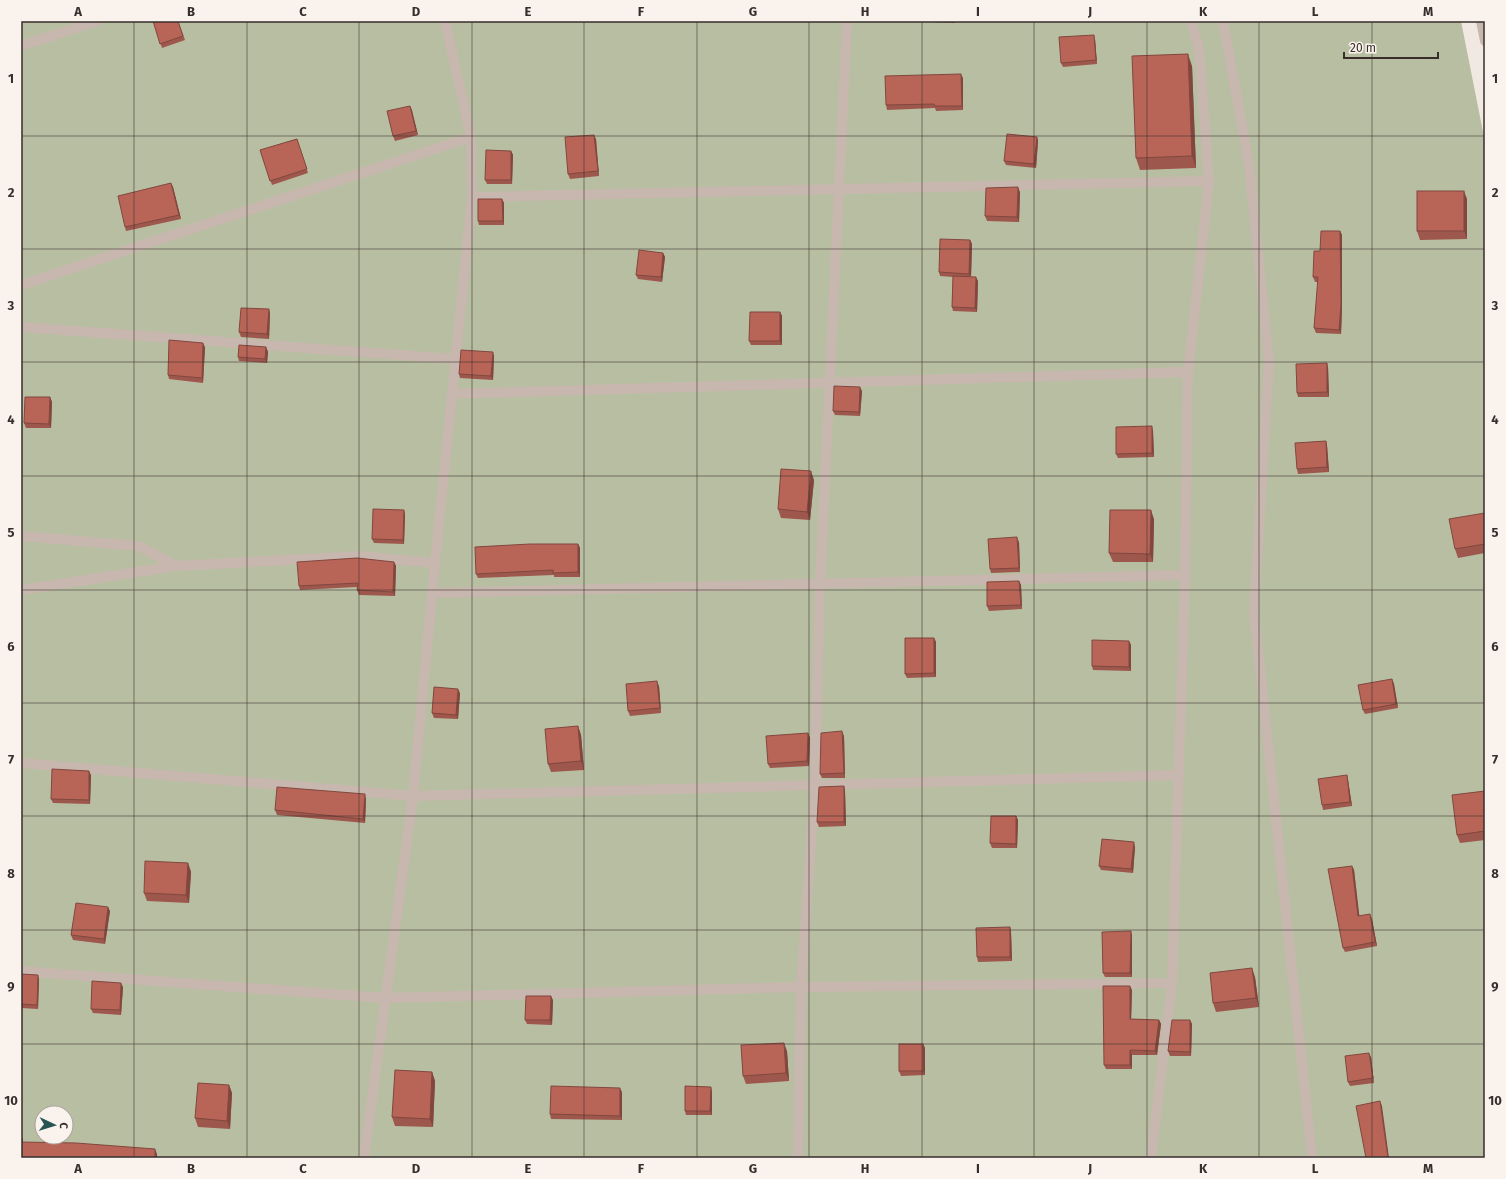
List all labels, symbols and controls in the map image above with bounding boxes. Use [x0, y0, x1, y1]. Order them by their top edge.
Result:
text: A [73, 4, 82, 19]
text: B [187, 4, 195, 19]
text: C [299, 4, 307, 19]
text: D [412, 4, 421, 19]
text: E [525, 4, 532, 19]
text: F [638, 4, 645, 19]
text: G [749, 4, 757, 19]
text: H [861, 4, 869, 19]
text: I [976, 4, 980, 19]
text: J [1087, 4, 1092, 19]
text: K [1199, 4, 1208, 19]
text: L [1312, 4, 1319, 19]
text: M [1423, 4, 1433, 19]
scale bar [1344, 34, 1438, 60]
text: 20 m [1350, 41, 1376, 55]
text: 1 [8, 71, 14, 86]
text: 1 [1492, 71, 1498, 86]
text: 2 [8, 185, 15, 200]
text: 2 [1492, 185, 1499, 200]
text: 3 [7, 298, 15, 313]
text: 3 [1491, 298, 1499, 313]
text: 4 [7, 412, 15, 427]
text: 4 [1491, 412, 1499, 427]
text: 5 [8, 525, 15, 540]
text: 5 [1492, 525, 1499, 540]
text: 6 [7, 639, 15, 654]
text: 6 [1491, 639, 1499, 654]
text: 7 [8, 752, 14, 767]
text: 7 [1492, 752, 1498, 767]
text: 8 [7, 866, 15, 881]
text: 8 [1491, 866, 1499, 881]
text: 9 [7, 979, 15, 994]
text: 9 [1491, 979, 1499, 994]
text: 10 [4, 1093, 18, 1108]
text: 10 [1488, 1093, 1502, 1108]
north arrow [34, 1105, 74, 1145]
text: С [57, 1122, 70, 1130]
text: A [73, 1161, 82, 1176]
text: B [187, 1161, 195, 1176]
text: C [299, 1161, 307, 1176]
text: D [412, 1161, 421, 1176]
text: E [525, 1161, 532, 1176]
text: F [638, 1161, 645, 1176]
text: G [749, 1161, 757, 1176]
text: H [861, 1161, 869, 1176]
text: I [976, 1161, 980, 1176]
text: J [1087, 1161, 1092, 1176]
text: K [1199, 1161, 1208, 1176]
text: L [1312, 1161, 1319, 1176]
text: M [1423, 1161, 1433, 1176]

